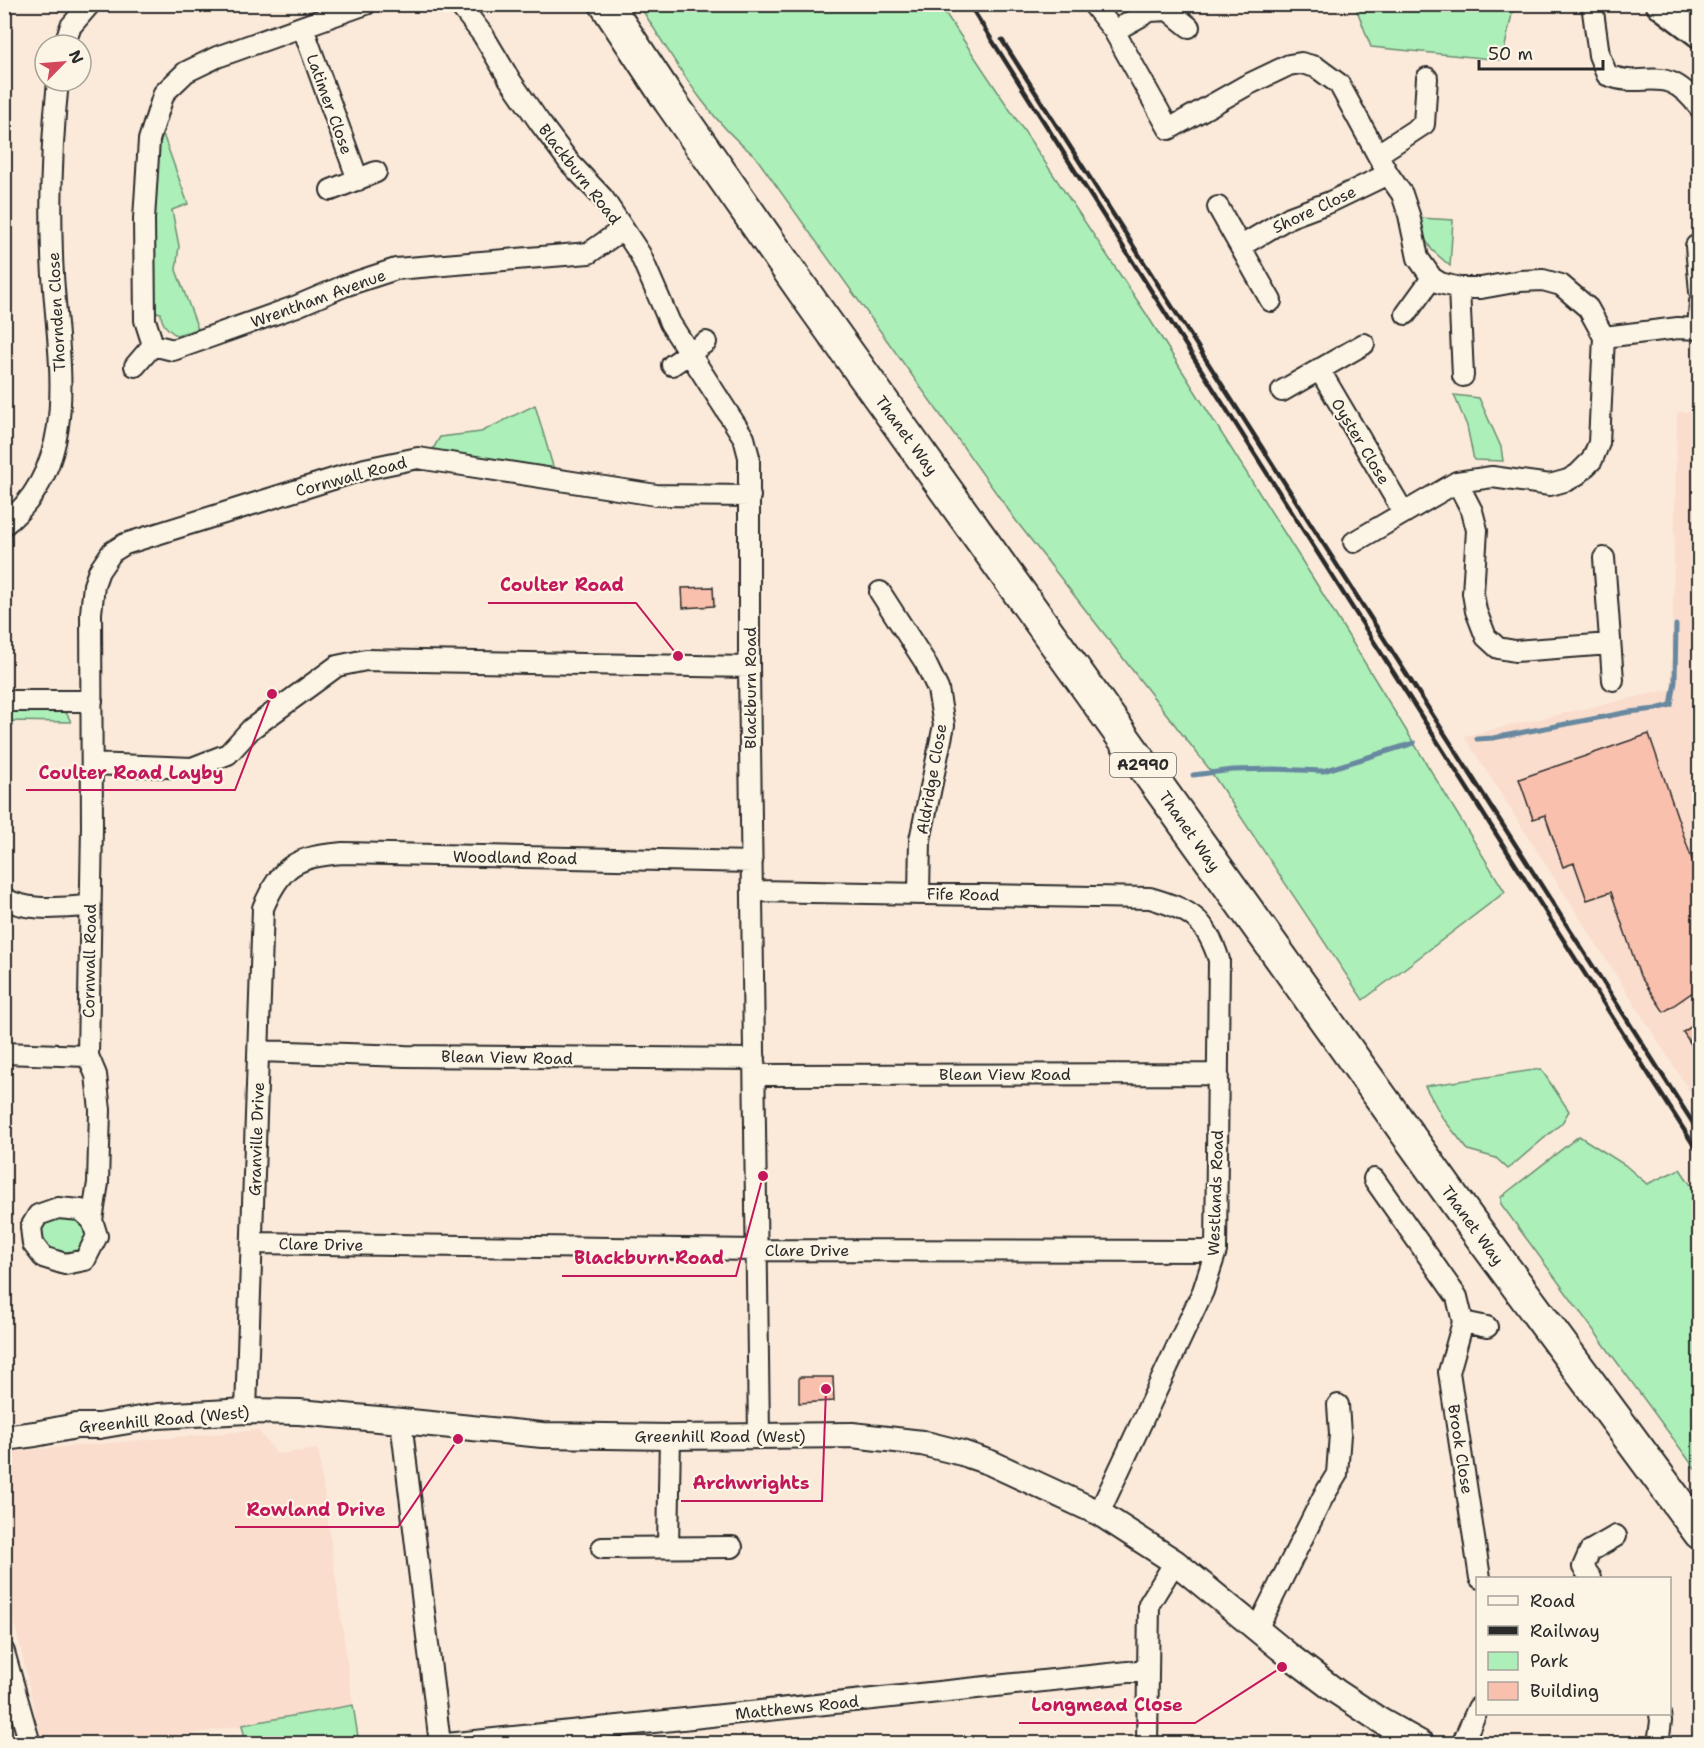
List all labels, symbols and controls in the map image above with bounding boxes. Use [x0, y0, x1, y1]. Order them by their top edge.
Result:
north arrow [33, 33, 93, 93]
scale bar [1479, 33, 1604, 71]
text: 50 m [1488, 42, 1533, 66]
text: N [64, 47, 88, 67]
street label: Latimer Close [302, 51, 357, 157]
street label: Blackburn Road [534, 120, 626, 229]
street label: Shore Close [1269, 181, 1359, 238]
street label: Thornden Close [43, 252, 70, 372]
street label: Wrentham Avenue [248, 264, 389, 333]
street label: Thanet Way [871, 391, 943, 479]
street label: Oyster Close [1327, 394, 1395, 488]
street label: Cornwall Road [293, 452, 409, 501]
callout: Coulter Road [488, 567, 636, 603]
text: Coulter Road [500, 573, 624, 597]
street label: Blackburn Road [740, 627, 761, 749]
street label: Aldridge Close [911, 722, 952, 836]
road number: A2990 [1110, 753, 1176, 777]
callout: Coulter Road Layby [26, 754, 235, 790]
text: Coulter Road Layby [39, 761, 223, 785]
street label: Thanet Way [1154, 787, 1225, 876]
street label: Woodland Road [453, 846, 577, 869]
street label: Fife Road [926, 883, 1000, 906]
street label: Cornwall Road [78, 904, 101, 1018]
street label: Blean View Road [441, 1046, 573, 1069]
street label: Blean View Road [939, 1064, 1071, 1085]
street label: Granville Drive [244, 1082, 269, 1196]
street label: Westlands Road [1203, 1130, 1228, 1256]
street label: Thanet Way [1437, 1181, 1509, 1269]
street label: Clare Drive [278, 1233, 364, 1256]
callout: Blackburn Road [562, 1240, 736, 1276]
street label: Clare Drive [765, 1240, 849, 1261]
text: Blackburn Road [574, 1246, 724, 1270]
street label: Greenhill Road (West) [78, 1402, 250, 1437]
street label: Brook Close [1443, 1403, 1478, 1495]
street label: Greenhill Road (West) [634, 1426, 806, 1447]
callout: Archwrights [681, 1465, 822, 1501]
text: Archwrights [693, 1471, 809, 1495]
callout: Rowland Drive [235, 1491, 398, 1527]
text: Rowland Drive [246, 1498, 386, 1522]
legend [1476, 1577, 1671, 1715]
text: Road [1530, 1589, 1575, 1613]
text: Railway [1530, 1619, 1600, 1643]
text: Park [1530, 1649, 1569, 1673]
text: Building [1530, 1679, 1599, 1703]
callout: Longmead Close [1019, 1687, 1195, 1723]
street label: Matthews Road [734, 1691, 860, 1724]
text: Longmead Close [1031, 1693, 1183, 1717]

